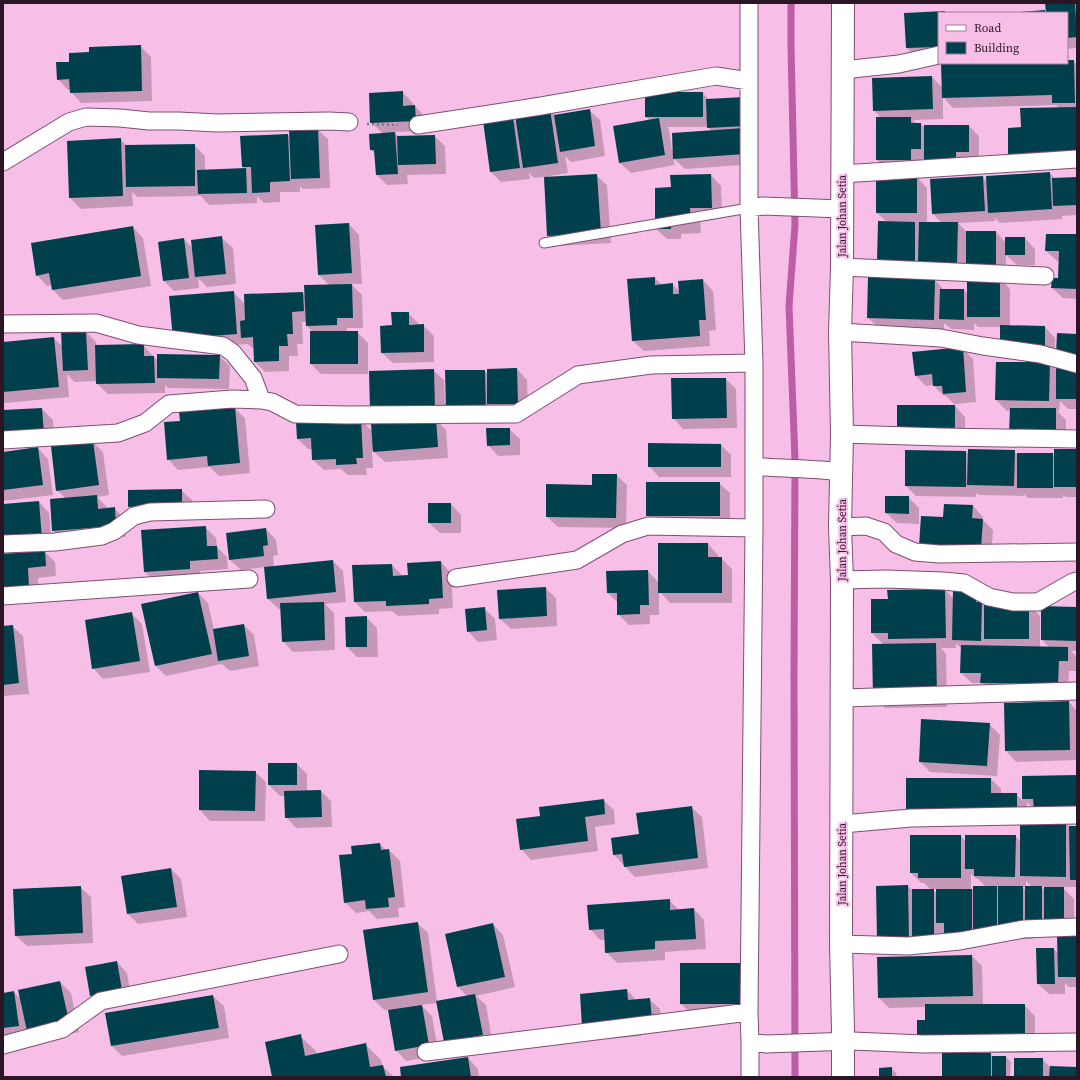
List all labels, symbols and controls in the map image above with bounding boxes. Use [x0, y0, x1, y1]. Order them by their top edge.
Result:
legend [938, 12, 1068, 64]
text: Road [974, 20, 1001, 36]
text: Building [974, 40, 1019, 56]
street label: Jalan Johan Setia [835, 174, 850, 258]
street label: Jalan Johan Setia [835, 498, 850, 582]
street label: Jalan Johan Setia [835, 822, 850, 906]

